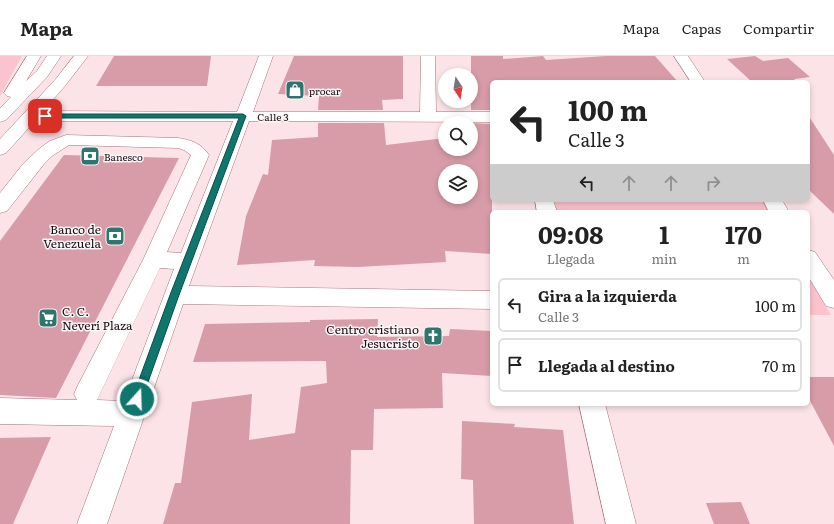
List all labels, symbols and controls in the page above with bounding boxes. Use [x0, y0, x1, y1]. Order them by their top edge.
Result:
text: Mapa [20, 14, 73, 42]
text: Mapa [622, 18, 660, 38]
text: Capas [682, 18, 721, 38]
text: Compartir [743, 18, 814, 38]
north arrow [438, 68, 478, 108]
map controls [438, 68, 478, 204]
shop icon: procar [284, 79, 306, 101]
place label: procar [309, 83, 341, 98]
text: 100 m [568, 88, 648, 130]
icon: left [502, 96, 554, 148]
pin [28, 99, 62, 133]
icon: arrive [34, 105, 56, 127]
street label: Calle 3 [257, 109, 289, 124]
button: search [438, 116, 478, 156]
text: Calle 3 [568, 126, 625, 153]
bank icon: Banesco [79, 145, 101, 167]
place label: Banesco [104, 149, 143, 164]
button: layers [438, 164, 478, 204]
icon: left [576, 172, 598, 194]
icon: ahead [618, 172, 640, 194]
icon: ahead [660, 172, 682, 194]
icon: right [702, 172, 724, 194]
text: 09:08 [538, 216, 603, 251]
text: 1 [659, 216, 669, 251]
text: 170 [725, 216, 762, 251]
place label: Banco de Venezuela [43, 220, 102, 252]
bank icon: Banco de Venezuela [104, 225, 126, 247]
text: Llegada [547, 249, 595, 268]
text: min [651, 249, 677, 268]
text: m [737, 249, 750, 268]
text: Gira a la izquierda [538, 284, 677, 307]
icon: left [504, 294, 526, 316]
text: 100 m [755, 294, 796, 317]
place label: C. C. Neverí Plaza [62, 302, 133, 334]
supermarket icon: C. C. Neverí Plaza [37, 307, 59, 329]
text: Calle 3 [538, 307, 579, 326]
place label: Centro cristiano Jesucristo [326, 320, 419, 352]
church icon: Centro cristiano Jesucristo [422, 325, 444, 347]
icon: arrive [504, 354, 526, 376]
text: Llegada al destino [538, 354, 675, 377]
text: 70 m [762, 354, 796, 377]
position arrow [116, 378, 158, 420]

